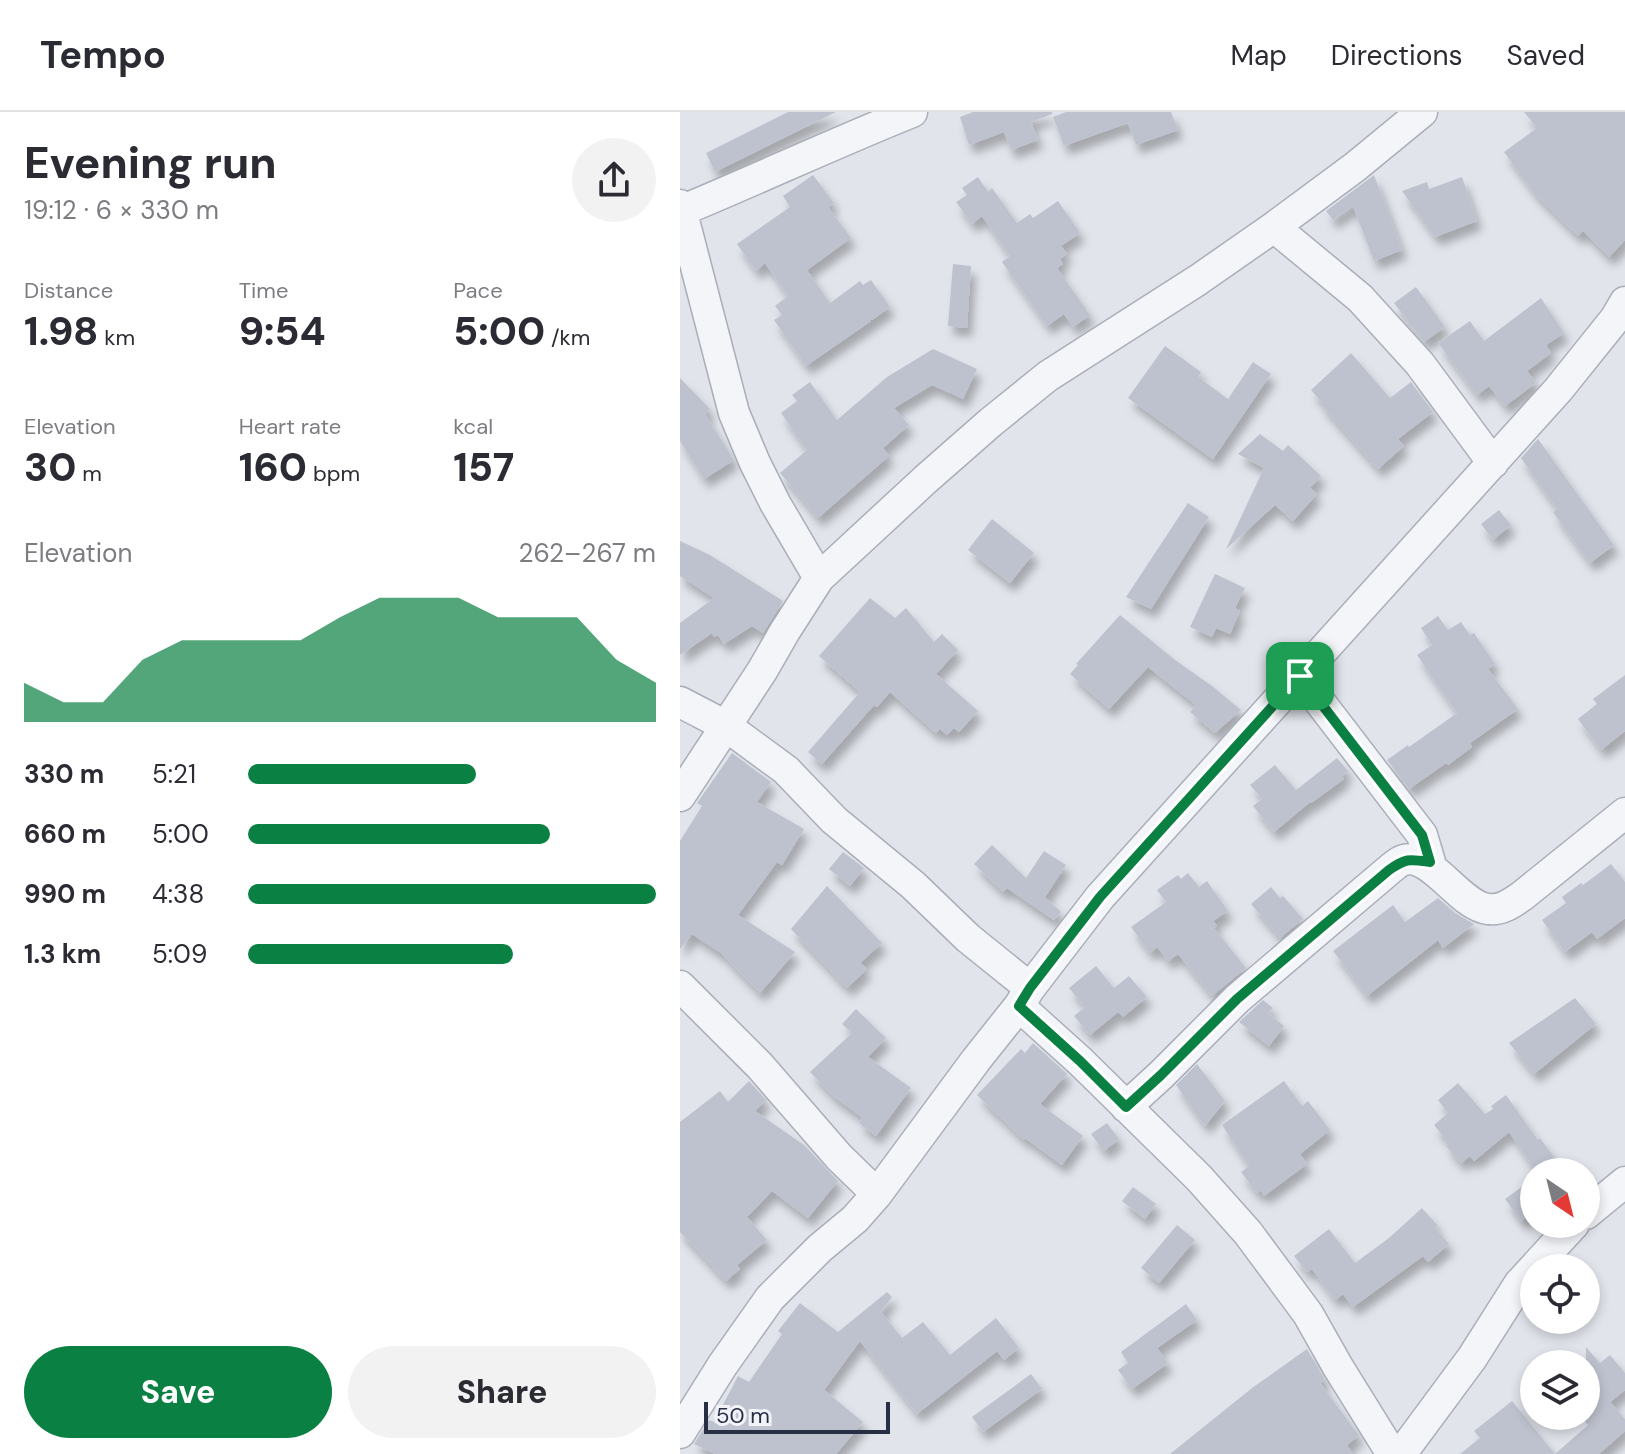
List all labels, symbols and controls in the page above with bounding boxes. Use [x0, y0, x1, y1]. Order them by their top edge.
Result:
text: Tempo [40, 30, 166, 80]
text: Map [1230, 37, 1287, 74]
text: Directions [1331, 37, 1463, 74]
text: Saved [1507, 37, 1585, 74]
text: Evening run [24, 134, 277, 192]
button: share [572, 138, 656, 222]
text: 19:12 · 6 × 330 m [24, 193, 219, 227]
text: Distance [24, 276, 113, 305]
text: Time [239, 276, 288, 305]
text: Pace [453, 276, 503, 305]
text: 1.98 [24, 305, 98, 357]
text: 9:54 [239, 305, 326, 357]
text: 5:00 [453, 305, 545, 357]
text: km [98, 323, 135, 352]
text: /km [545, 323, 590, 352]
text: Elevation [24, 412, 116, 441]
text: Heart rate [239, 412, 341, 441]
text: kcal [453, 412, 493, 441]
text: 30 [24, 441, 76, 493]
text: 160 [239, 441, 307, 493]
text: 157 [453, 441, 514, 493]
text: m [76, 459, 102, 488]
text: bpm [307, 459, 360, 488]
text: Elevation [24, 536, 132, 570]
text: 262–267 m [518, 536, 656, 570]
pin [1266, 642, 1334, 710]
icon: arrive [1278, 654, 1322, 698]
text: 330 m [24, 757, 104, 791]
text: 5:21 [152, 757, 196, 791]
text: 660 m [24, 817, 106, 851]
text: 5:00 [152, 817, 209, 851]
text: 990 m [24, 877, 106, 911]
text: 4:38 [152, 877, 204, 911]
text: 1.3 km [24, 937, 101, 971]
text: 5:09 [152, 937, 207, 971]
north arrow [1520, 1158, 1600, 1238]
map controls [1520, 1158, 1600, 1430]
button: locate [1520, 1254, 1600, 1334]
button: Save [24, 1346, 332, 1438]
button: Share [348, 1346, 656, 1438]
button: layers [1520, 1350, 1600, 1430]
scale bar [704, 1398, 890, 1434]
text: 50 m [716, 1401, 770, 1430]

